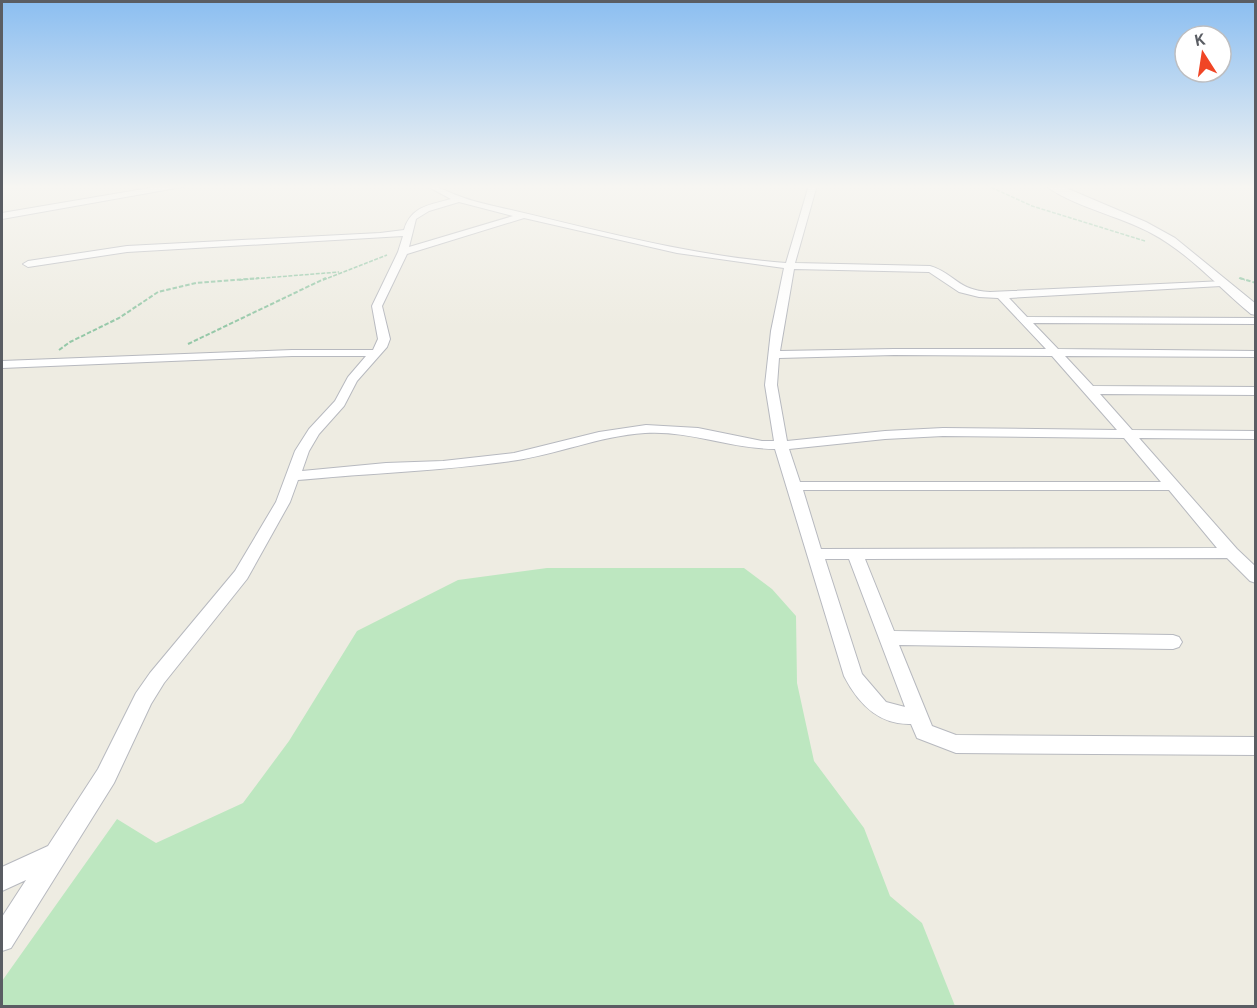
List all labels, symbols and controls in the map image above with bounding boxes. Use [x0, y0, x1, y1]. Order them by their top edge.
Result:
north arrow [1173, 24, 1233, 84]
text: K [1193, 28, 1208, 51]

